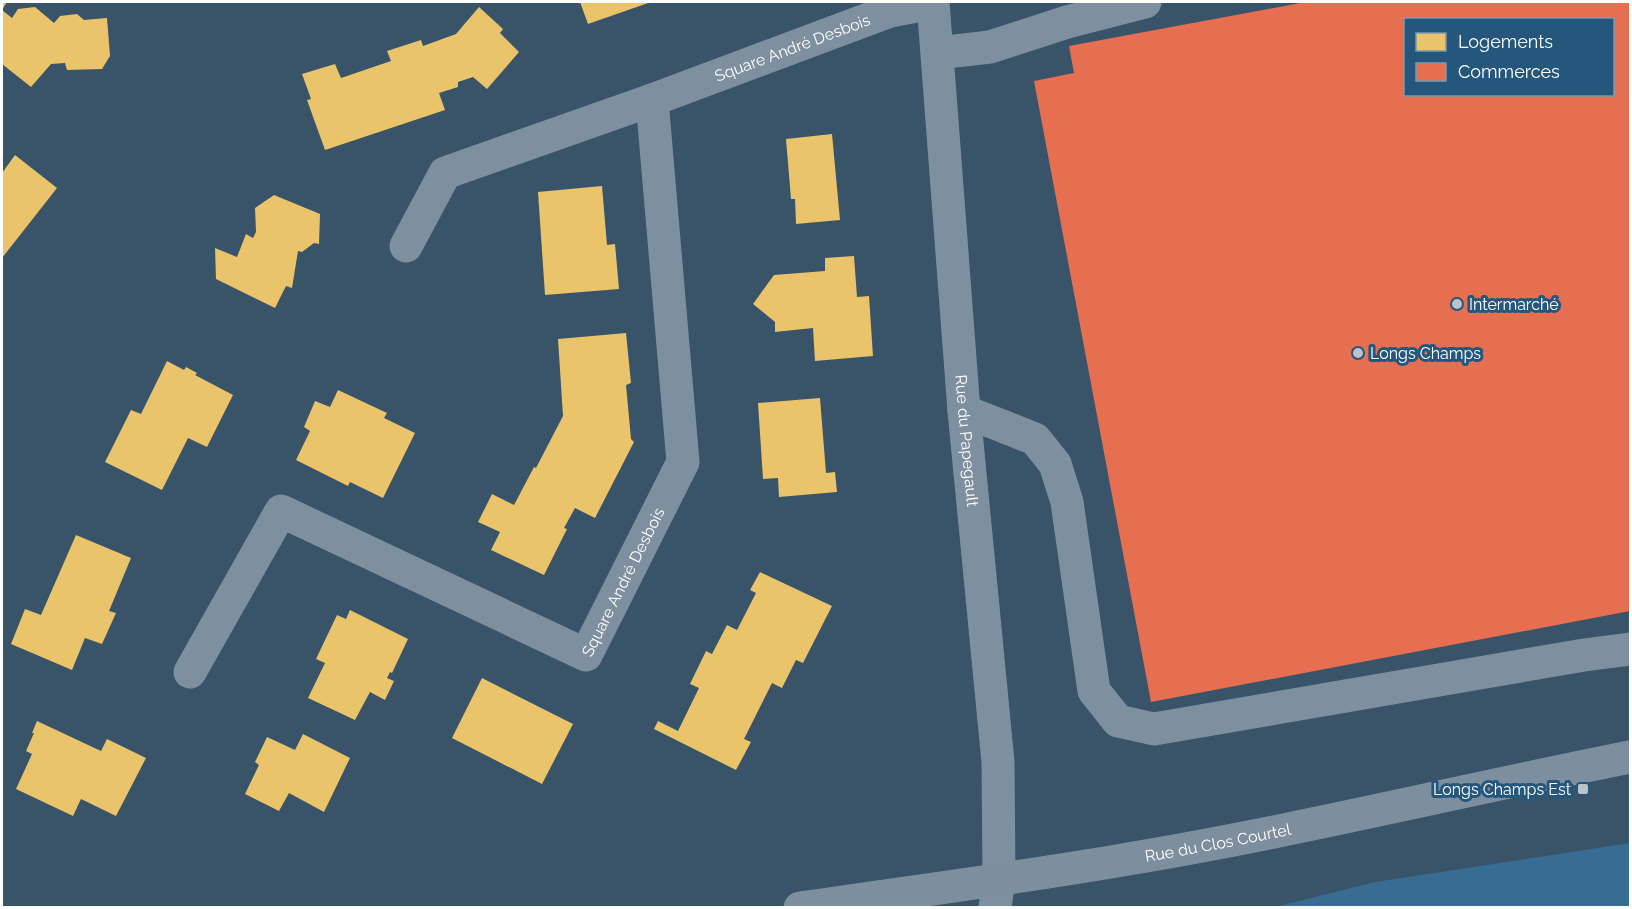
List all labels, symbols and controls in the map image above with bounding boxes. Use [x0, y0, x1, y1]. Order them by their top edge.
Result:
street label: Square André Desbois [712, 10, 873, 86]
legend [1404, 18, 1614, 96]
text: Logements [1458, 31, 1553, 52]
text: Commerces [1458, 61, 1560, 82]
place label: Intermarché [1469, 295, 1559, 314]
marker: Intermarché [1450, 297, 1464, 311]
place label: Longs Champs [1370, 344, 1481, 363]
marker: Longs Champs [1351, 346, 1365, 360]
street label: Rue du Papegault [951, 374, 982, 508]
street label: Square André Desbois [578, 504, 669, 660]
place label: Longs Champs Est [1433, 780, 1572, 799]
marker: Longs Champs Est [1576, 782, 1590, 796]
street label: Rue du Clos Courtel [1143, 820, 1293, 866]

